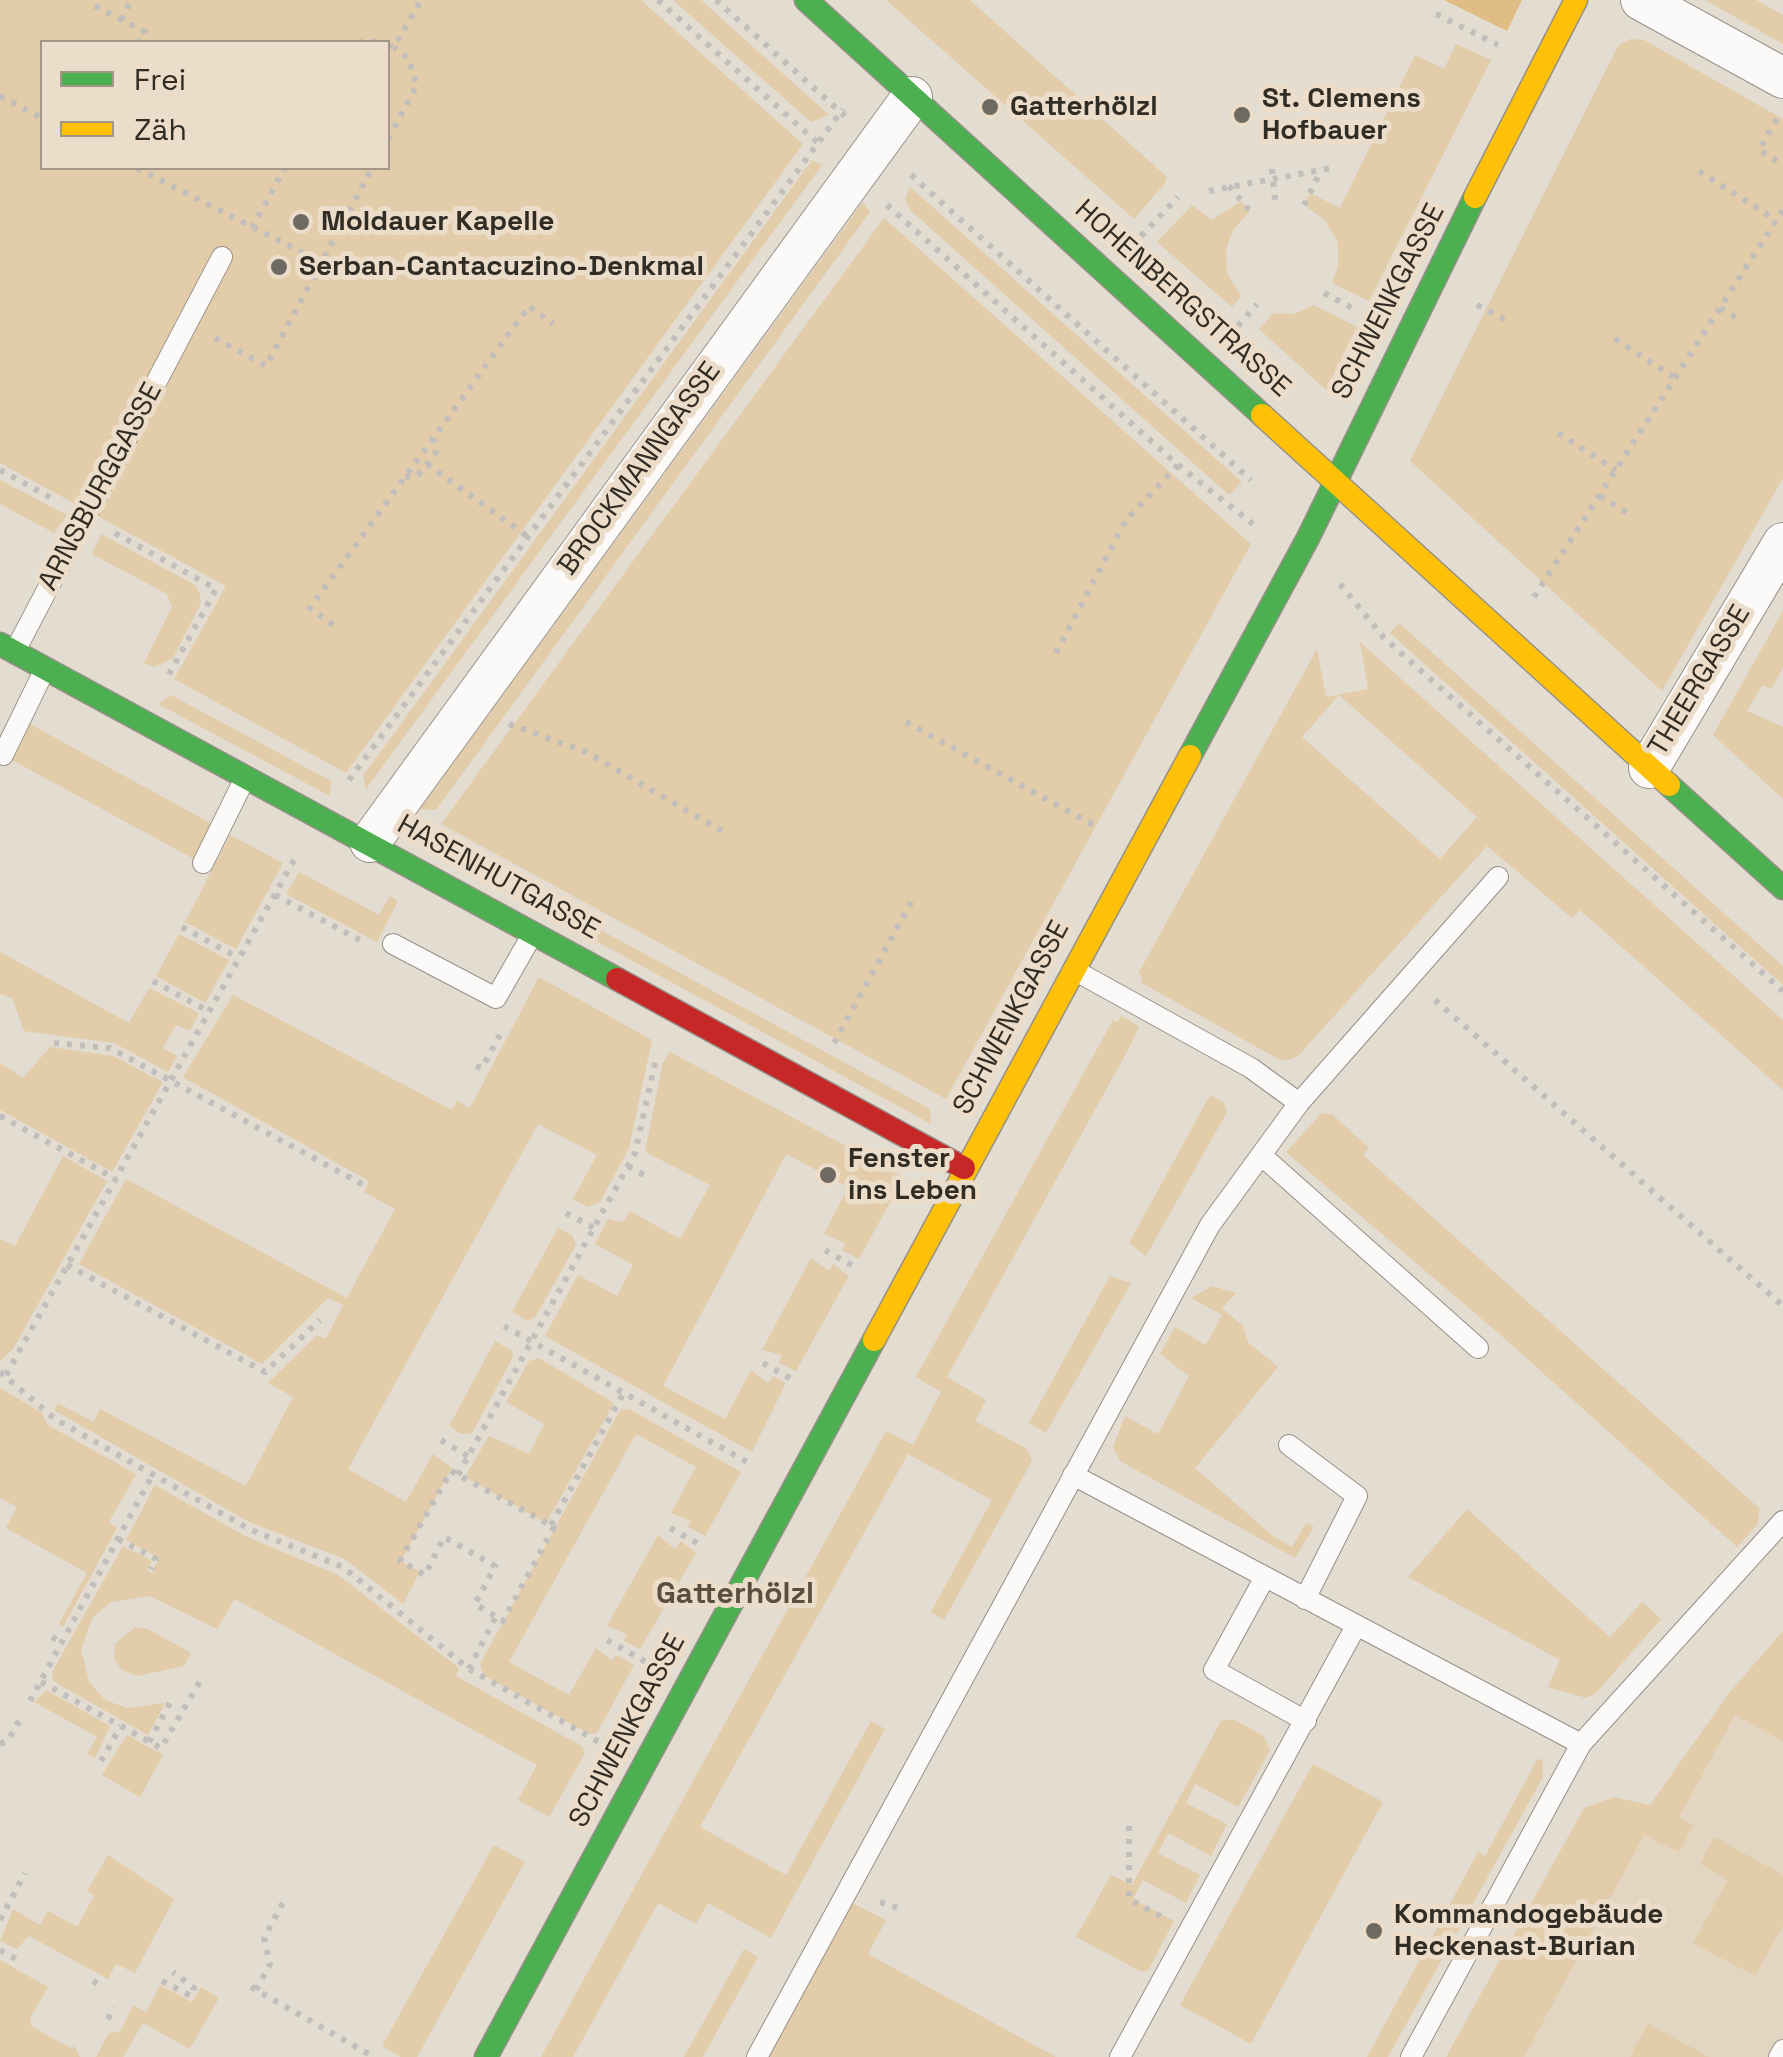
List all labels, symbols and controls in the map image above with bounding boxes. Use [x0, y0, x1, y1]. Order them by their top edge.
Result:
legend [40, 40, 390, 170]
text: Frei [134, 60, 186, 99]
place label: St. Clemens Hofbauer [1262, 82, 1421, 148]
place label: Gatterhölzl [1010, 90, 1158, 124]
marker: Gatterhölzl [979, 96, 1001, 118]
marker: St. Clemens Hofbauer [1231, 104, 1253, 126]
text: Zäh [134, 110, 187, 149]
street label: HOHENBERGSTRASSE [1067, 193, 1297, 405]
street label: SCHWENKGASSE [1325, 199, 1453, 405]
place label: Moldauer Kapelle [321, 205, 554, 239]
marker: Moldauer Kapelle [290, 211, 312, 233]
place label: Serban-Cantacuzino-Denkmal [299, 250, 704, 284]
marker: Serban-Cantacuzino-Denkmal [268, 256, 290, 278]
street label: BROCKMANNGASSE [551, 356, 729, 582]
street label: ARNSBURGGASSE [32, 377, 170, 597]
street label: THEERGASSE [1642, 599, 1758, 763]
street label: HASENHUTGASSE [391, 808, 605, 948]
street label: SCHWENKGASSE [947, 915, 1077, 1121]
place label: Fenster ins Leben [848, 1142, 977, 1208]
marker: Fenster ins Leben [817, 1164, 839, 1186]
district label: Gatterhölzl [656, 1577, 814, 1613]
street label: SCHWENKGASSE [563, 1628, 693, 1834]
place label: Kommandogebäude Heckenast-Burian [1394, 1898, 1663, 1964]
marker: Kommandogebäude Heckenast-Burian [1363, 1920, 1385, 1942]

